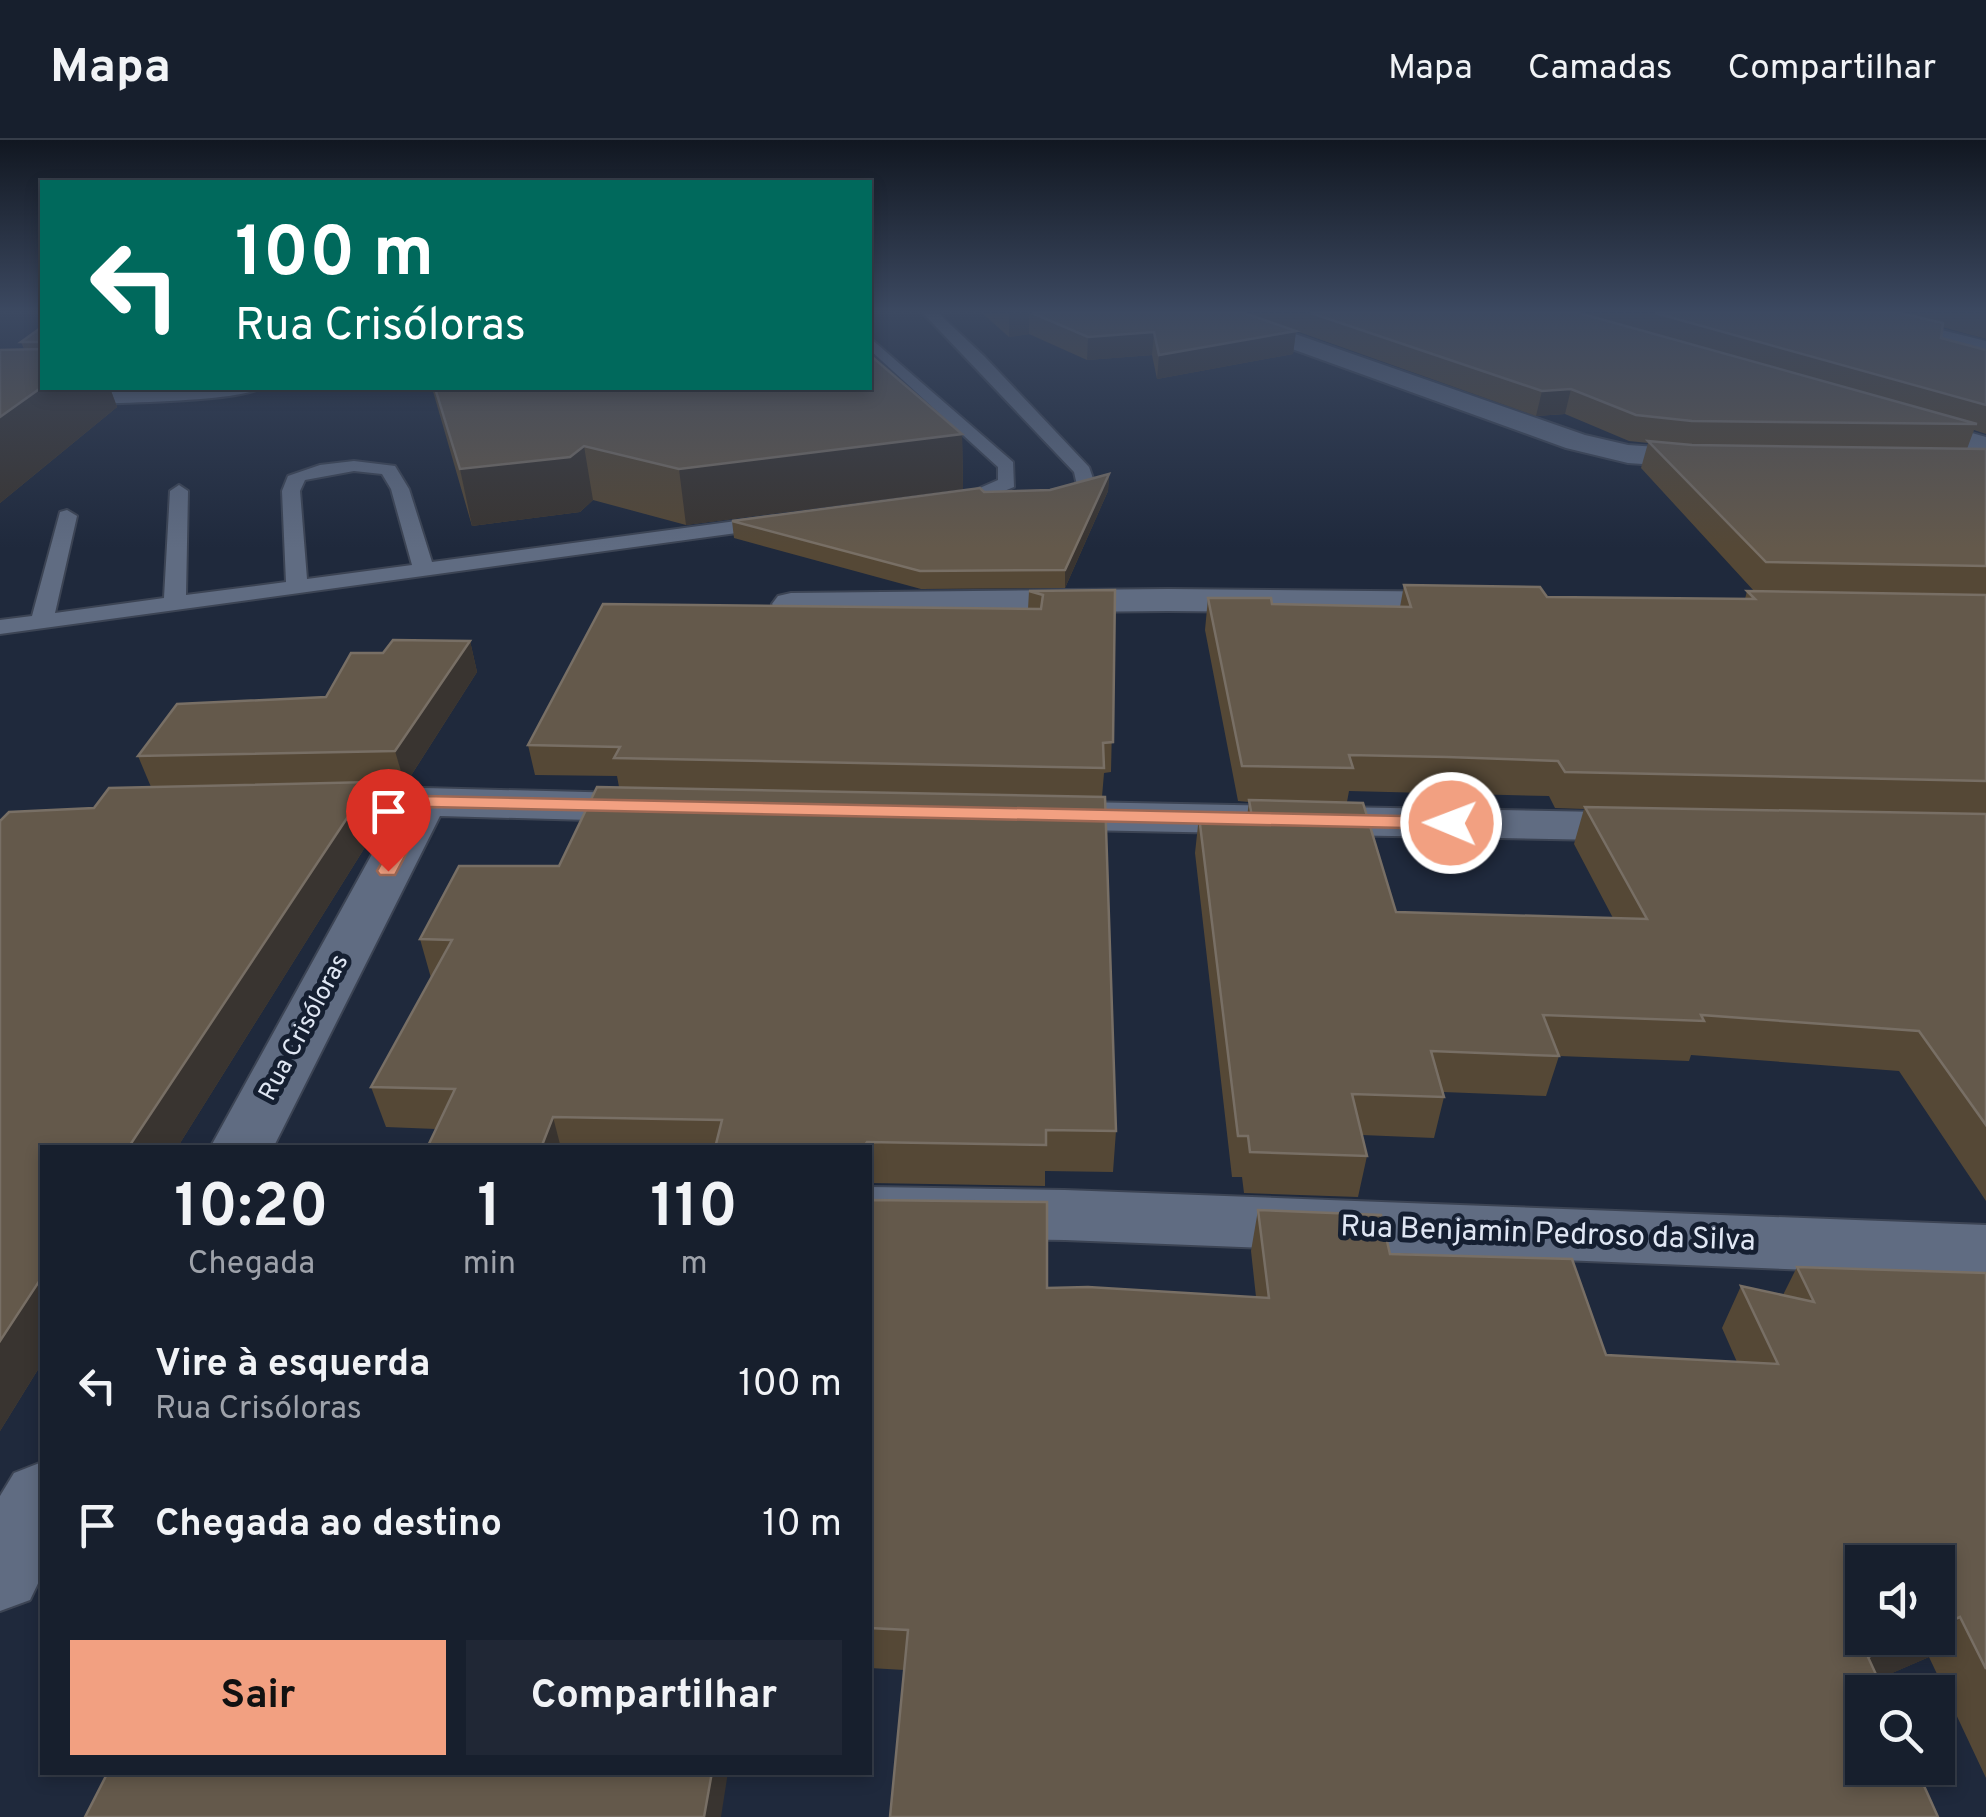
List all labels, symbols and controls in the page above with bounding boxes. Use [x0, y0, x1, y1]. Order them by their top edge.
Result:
text: Mapa [50, 39, 171, 99]
text: Mapa [1388, 47, 1473, 91]
text: Camadas [1528, 47, 1673, 91]
text: Compartilhar [1728, 47, 1936, 91]
text: 100 m [235, 212, 434, 301]
icon: left [70, 220, 200, 350]
text: Rua Crisóloras [235, 299, 526, 356]
pin [346, 769, 431, 872]
position arrow [1399, 771, 1503, 875]
icon: arrive [361, 784, 416, 839]
street label: Rua Crisóloras [253, 949, 357, 1107]
text: 10:20 [174, 1172, 328, 1248]
text: 1 [477, 1172, 501, 1248]
text: 110 [650, 1172, 738, 1248]
street label: Rua Benjamin Pedroso da Silva [1340, 1209, 1756, 1261]
text: Chegada [188, 1245, 315, 1285]
text: min [463, 1245, 516, 1285]
text: m [680, 1245, 708, 1285]
text: Vire à esquerda [155, 1341, 430, 1390]
icon: left [70, 1358, 125, 1413]
text: 100 m [738, 1361, 842, 1410]
text: Rua Crisóloras [155, 1390, 362, 1430]
icon: arrive [70, 1498, 125, 1553]
text: Chegada ao destino [155, 1501, 502, 1550]
text: 10 m [762, 1501, 842, 1550]
map controls [1845, 1545, 1955, 1785]
button: sound [1845, 1545, 1955, 1655]
button: Sair [70, 1640, 446, 1755]
button: Compartilhar [466, 1640, 842, 1755]
button: search [1845, 1675, 1955, 1785]

